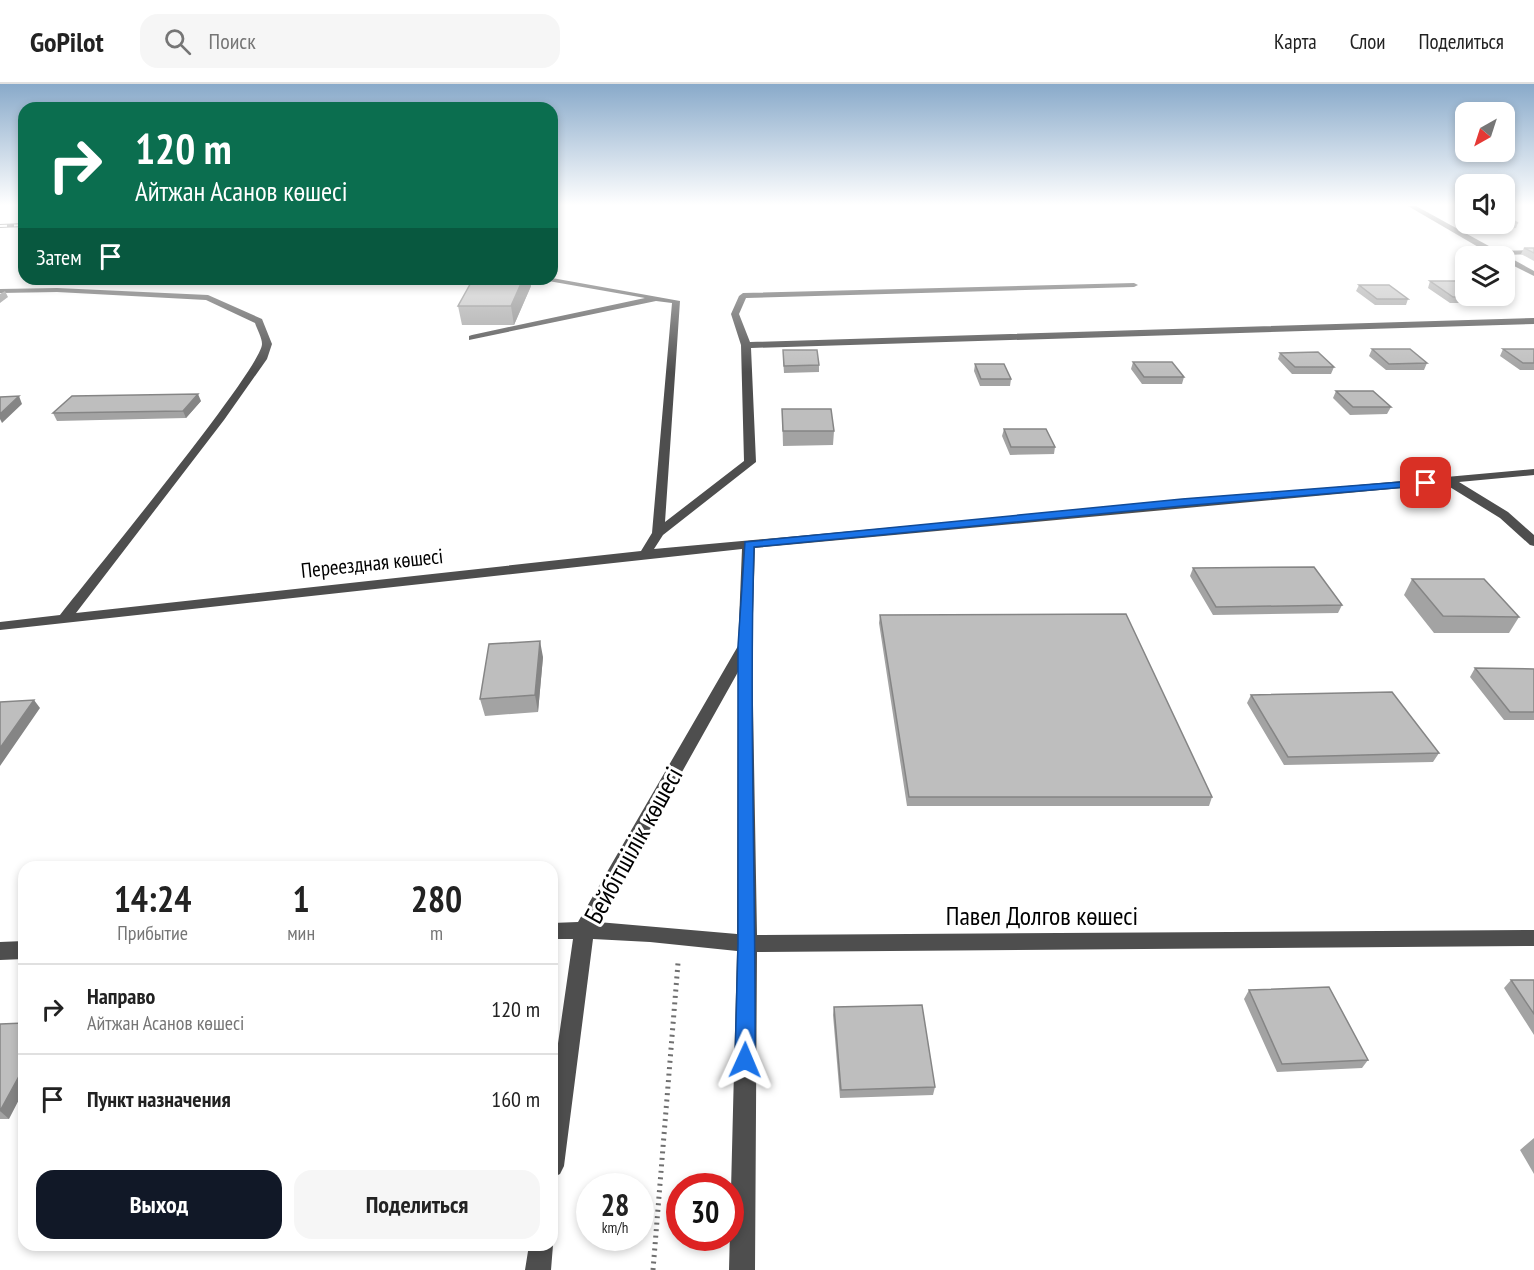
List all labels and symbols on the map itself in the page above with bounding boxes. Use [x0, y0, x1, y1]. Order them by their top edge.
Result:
north arrow [1455, 102, 1515, 162]
pin [1400, 457, 1451, 508]
street label: Переездная көшесі [300, 542, 444, 584]
street label: Бейбітшілік көшесі [576, 761, 690, 929]
street label: Павел Долгов көшесі [946, 899, 1138, 932]
position arrow [713, 1028, 777, 1092]
speed limit sign: 30 [666, 1173, 744, 1251]

